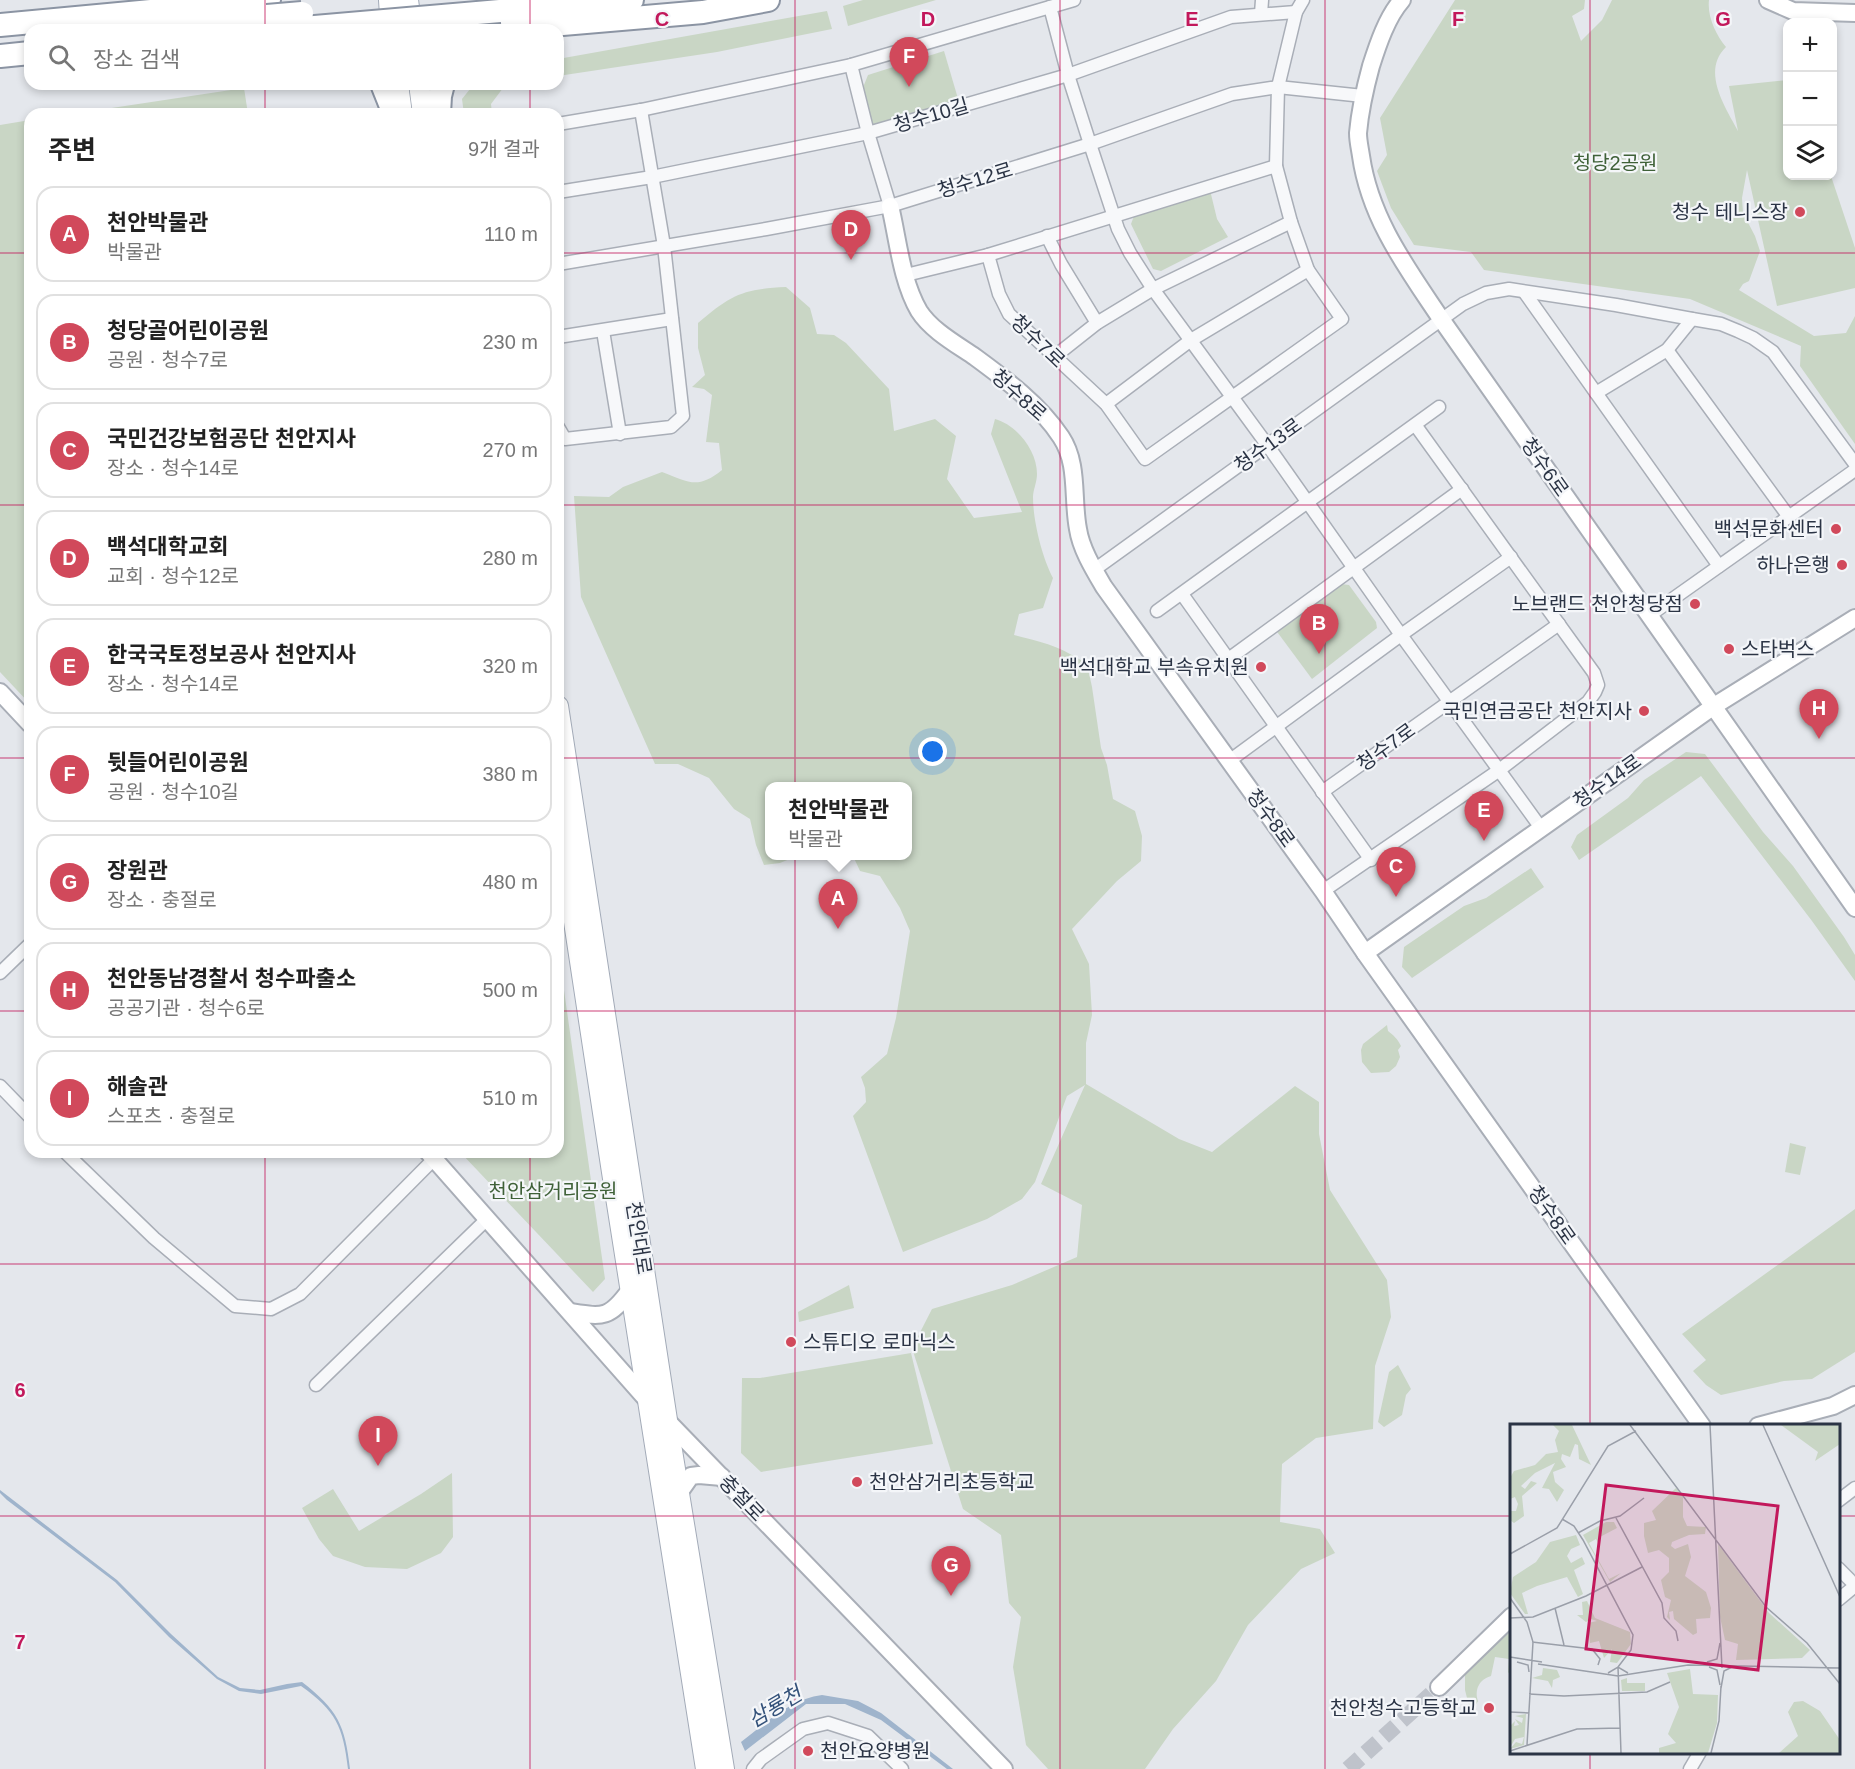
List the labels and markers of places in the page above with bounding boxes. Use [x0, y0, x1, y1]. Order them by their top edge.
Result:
pin: F [890, 38, 928, 87]
place label: 청수 테니스장 [1672, 201, 1788, 223]
marker: 청수 테니스장 [1793, 205, 1807, 219]
pin: D [832, 210, 870, 260]
place label: 백석문화센터 [1714, 518, 1824, 540]
marker: 백석문화센터 [1829, 522, 1843, 536]
place label: 하나은행 [1756, 554, 1830, 576]
marker: 하나은행 [1835, 558, 1849, 572]
place label: 노브랜드 천안청당점 [1512, 593, 1683, 615]
marker: 노브랜드 천안청당점 [1688, 597, 1702, 611]
pin: B [1300, 604, 1338, 654]
place label: 스타벅스 [1741, 638, 1815, 660]
marker: 스타벅스 [1722, 642, 1736, 656]
place label: 백석대학교 부속유치원 [1059, 656, 1249, 678]
marker: 백석대학교 부속유치원 [1254, 660, 1268, 674]
pin: H [1800, 690, 1838, 739]
place label: 국민연금공단 천안지사 [1442, 700, 1632, 722]
marker: 국민연금공단 천안지사 [1637, 704, 1651, 718]
pin: E [1464, 792, 1504, 841]
pin: C [1376, 848, 1416, 897]
pin: A [818, 880, 858, 929]
place label: 스튜디오 로마닉스 [803, 1331, 956, 1353]
marker: 스튜디오 로마닉스 [784, 1335, 798, 1349]
pin: I [358, 1416, 398, 1466]
place label: 천안삼거리초등학교 [869, 1471, 1035, 1493]
marker: 천안삼거리초등학교 [850, 1475, 864, 1489]
pin: G [932, 1546, 970, 1596]
place label: 천안청수고등학교 [1330, 1697, 1477, 1719]
marker: 천안청수고등학교 [1482, 1701, 1496, 1715]
place label: 천안요양병원 [820, 1740, 930, 1762]
marker: 천안요양병원 [801, 1744, 815, 1758]

